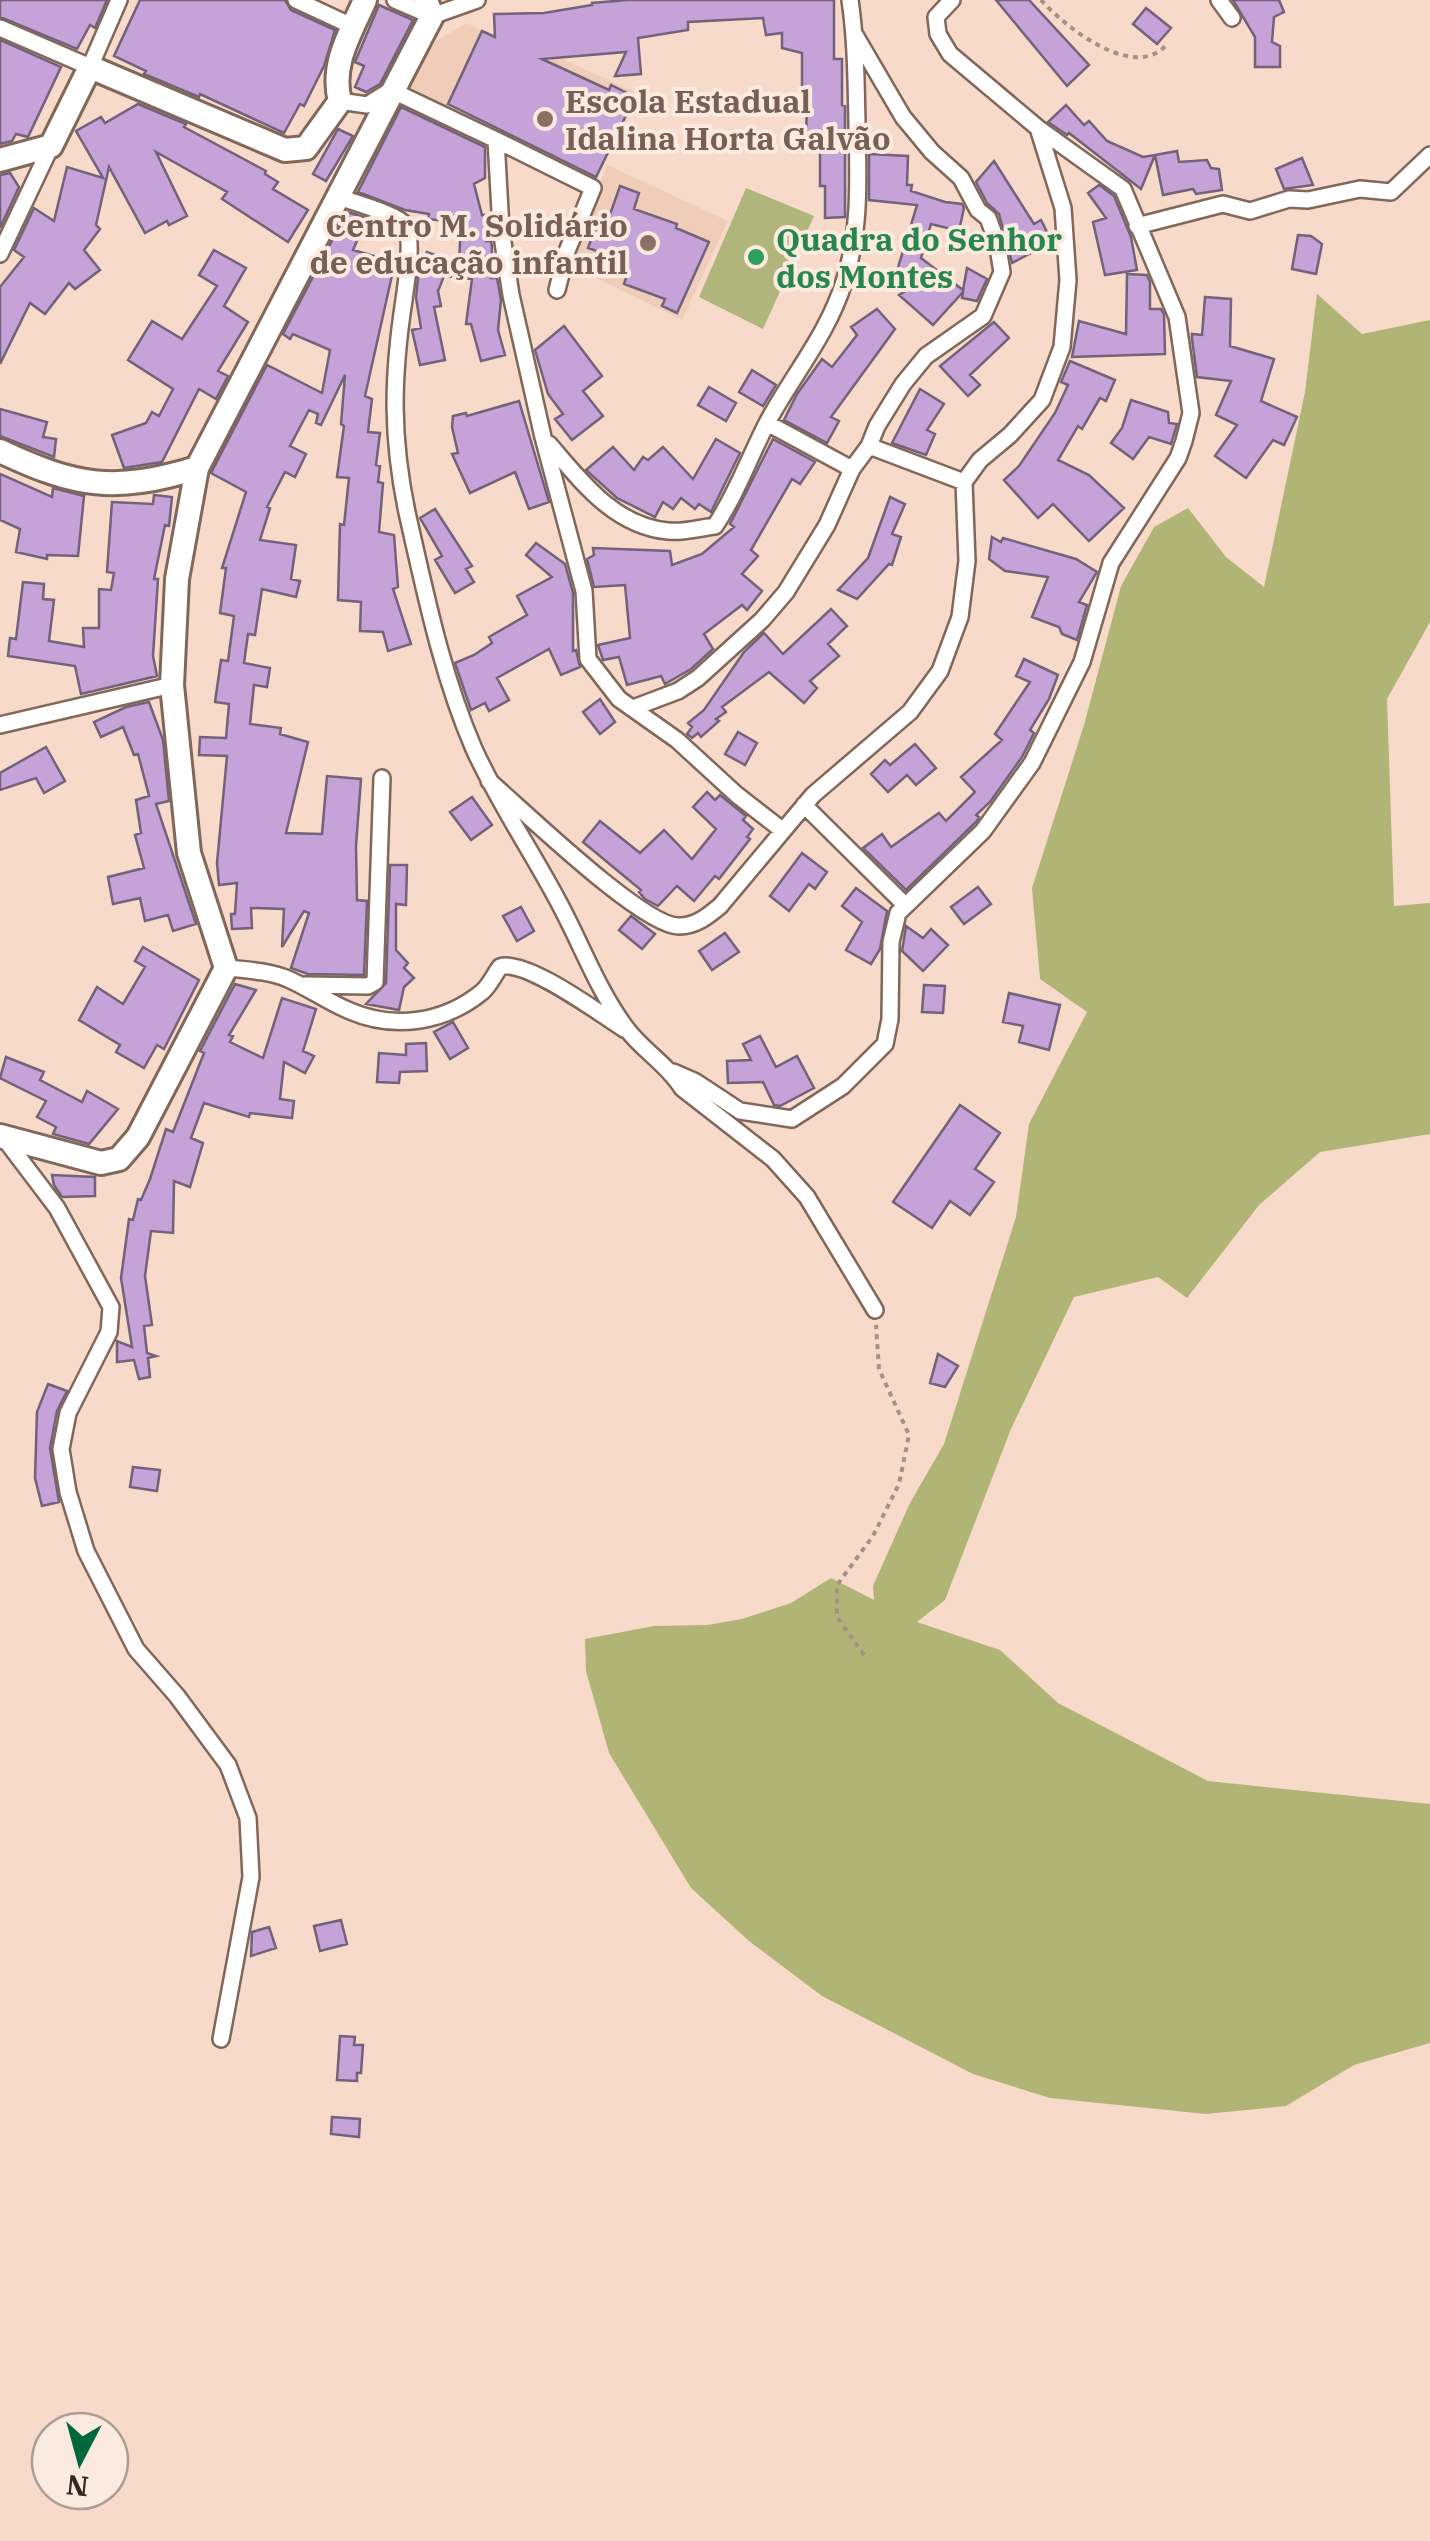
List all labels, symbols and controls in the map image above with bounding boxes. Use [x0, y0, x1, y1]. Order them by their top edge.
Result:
place label: Escola Estadual Idalina Horta Galvão [565, 80, 891, 159]
marker: Escola Estadual Idalina Horta Galvão [534, 108, 556, 130]
place label: Centro M. Solidário de educação infantil [310, 204, 628, 283]
place label: Quadra do Senhor dos Montes [776, 218, 1062, 297]
marker: Centro M. Solidário de educação infantil [637, 232, 659, 254]
marker: Quadra do Senhor dos Montes [745, 246, 767, 268]
north arrow [30, 2411, 130, 2511]
text: N [64, 2467, 90, 2506]

